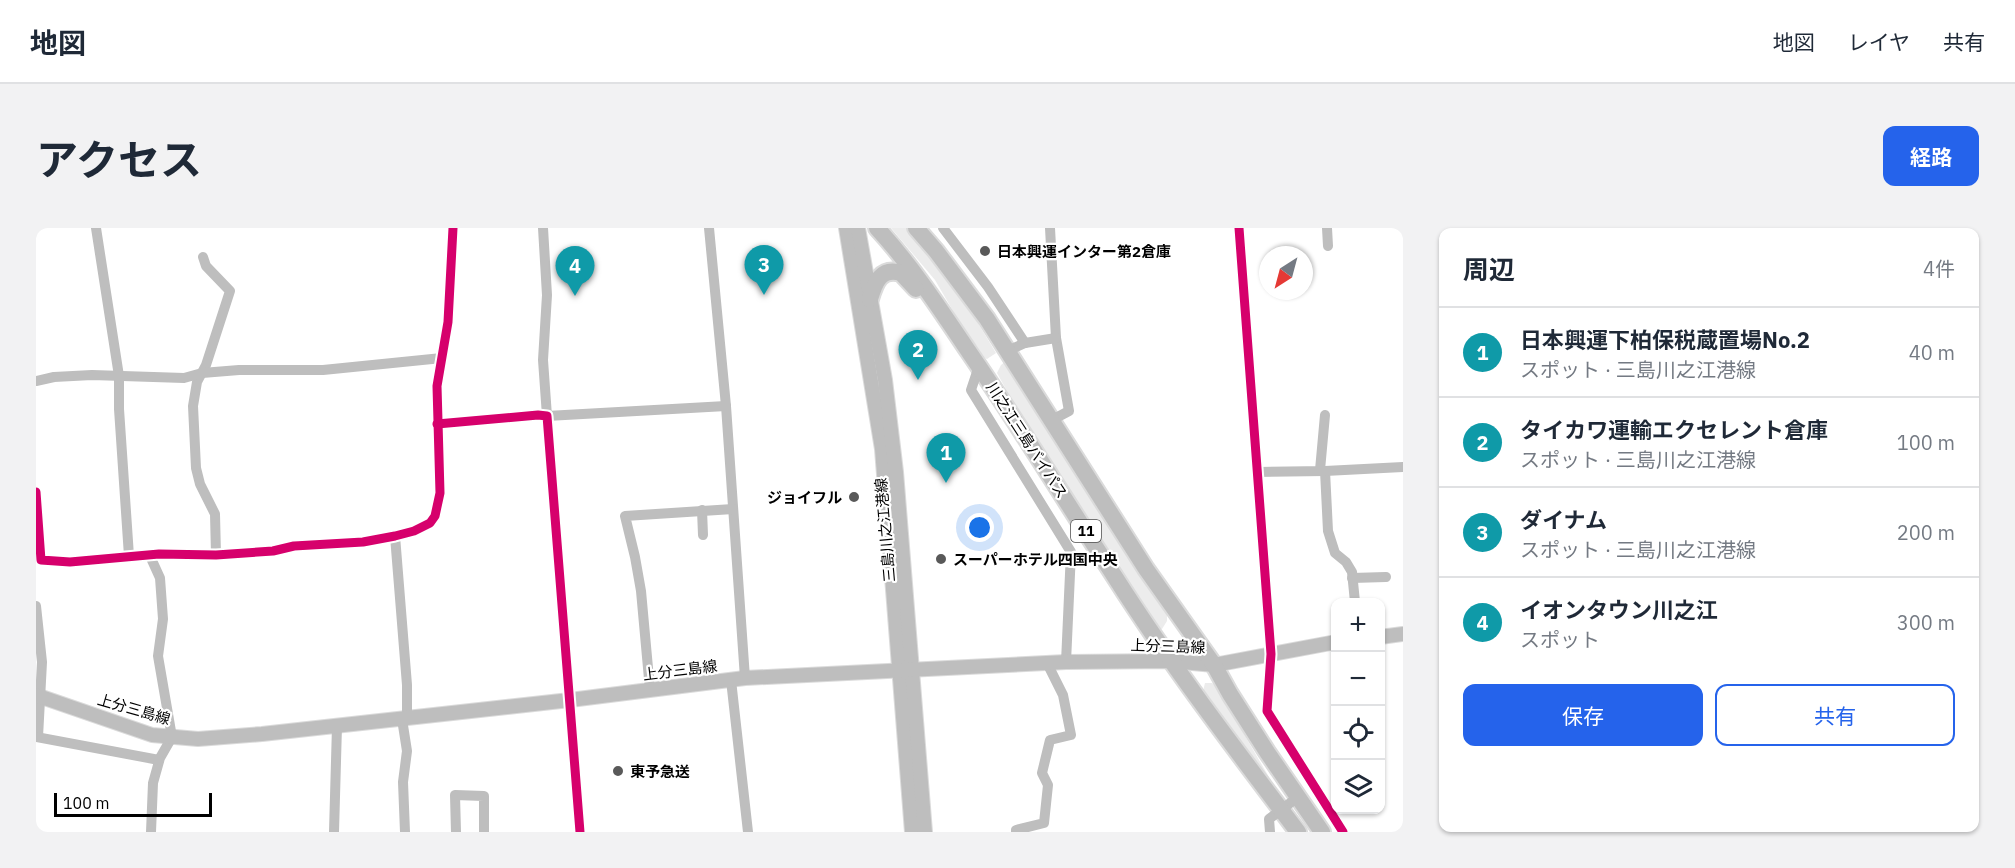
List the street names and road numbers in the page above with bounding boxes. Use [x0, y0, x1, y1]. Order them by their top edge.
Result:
street label: 川之江三島バイパス [982, 378, 1072, 502]
street label: 三島川之江港線 [871, 477, 899, 583]
road number: 11 [1071, 520, 1101, 542]
street label: 上分三島線 [1130, 635, 1206, 657]
street label: 上分三島線 [642, 656, 718, 684]
street label: 上分三島線 [95, 690, 173, 728]

